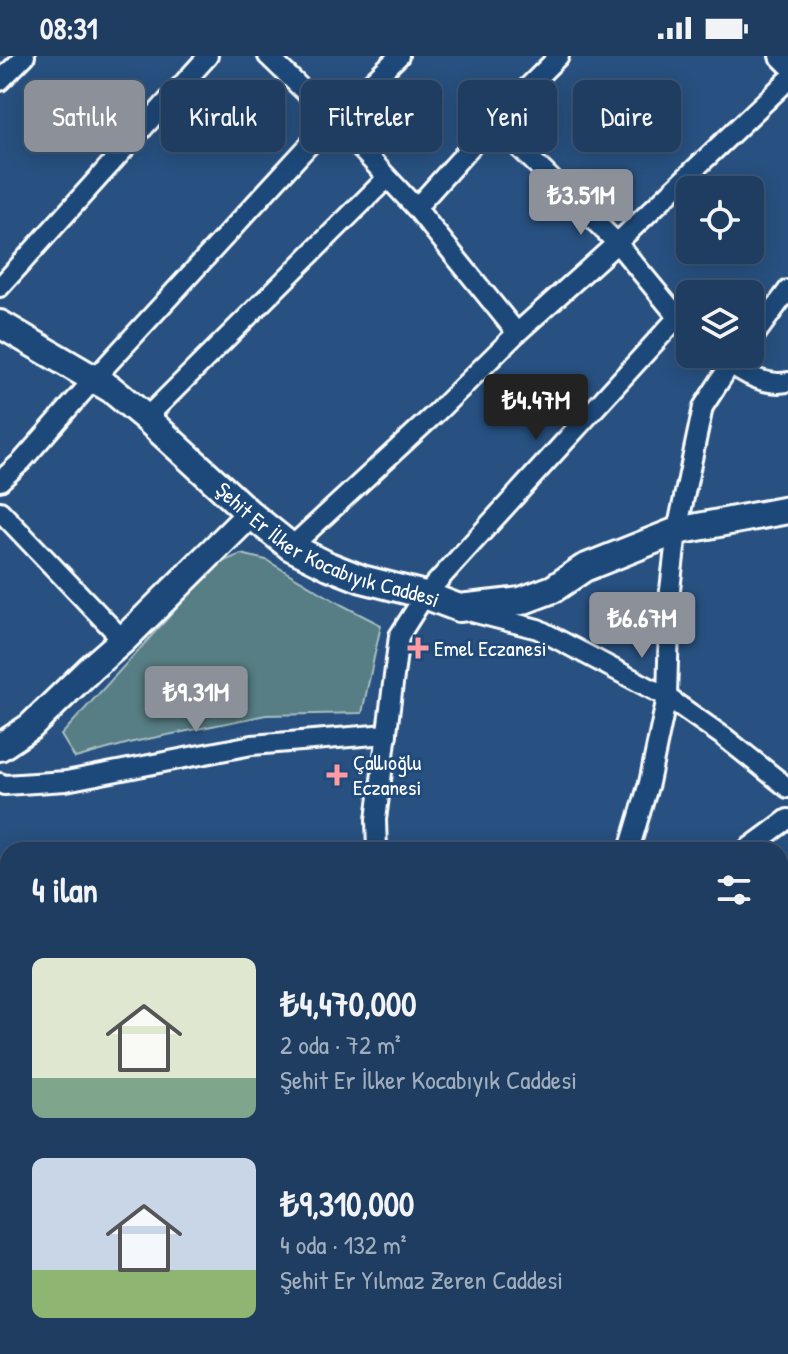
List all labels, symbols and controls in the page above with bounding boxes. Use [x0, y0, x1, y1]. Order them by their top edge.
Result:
text: 08:31 [40, 8, 98, 48]
chip: Satılık [24, 80, 145, 152]
chip: Kiralık [161, 80, 285, 152]
chip: Filtreler [301, 80, 442, 152]
chip: Yeni [458, 80, 557, 152]
chip: Daire [573, 80, 681, 152]
pin: ₺3.51M [516, 169, 646, 237]
map controls [676, 176, 764, 368]
button: locate [676, 176, 764, 264]
text: ₺3.51M [547, 177, 615, 212]
button: layers [676, 280, 764, 368]
pin: ₺4.47M [471, 374, 601, 442]
text: ₺4.47M [502, 382, 570, 417]
street label: Şehit Er İlker Kocabıyık Caddesi [209, 475, 444, 614]
pin: ₺6.67M [577, 592, 707, 660]
text: ₺6.67M [607, 600, 677, 635]
place label: Emel Eczanesi [434, 633, 547, 663]
marker: Emel Eczanesi [409, 639, 427, 657]
pin: ₺9.31M [131, 666, 261, 734]
text: ₺9.31M [163, 674, 229, 709]
place label: Çallıoğlu Eczanesi [353, 747, 422, 802]
marker: Çallıoğlu Eczanesi [328, 766, 346, 784]
text: 4 ilan [32, 867, 98, 913]
icon: filters [712, 868, 756, 912]
text: ₺4,470,000 [280, 981, 416, 1027]
icon: home [96, 990, 192, 1086]
text: 2 oda · 72 m² [280, 1027, 401, 1062]
text: Şehit Er İlker Kocabıyık Caddesi [280, 1062, 577, 1097]
text: ₺9,310,000 [280, 1181, 414, 1227]
icon: home [96, 1190, 192, 1286]
text: 4 oda · 132 m² [280, 1227, 407, 1262]
text: Şehit Er Yılmaz Zeren Caddesi [280, 1262, 563, 1297]

